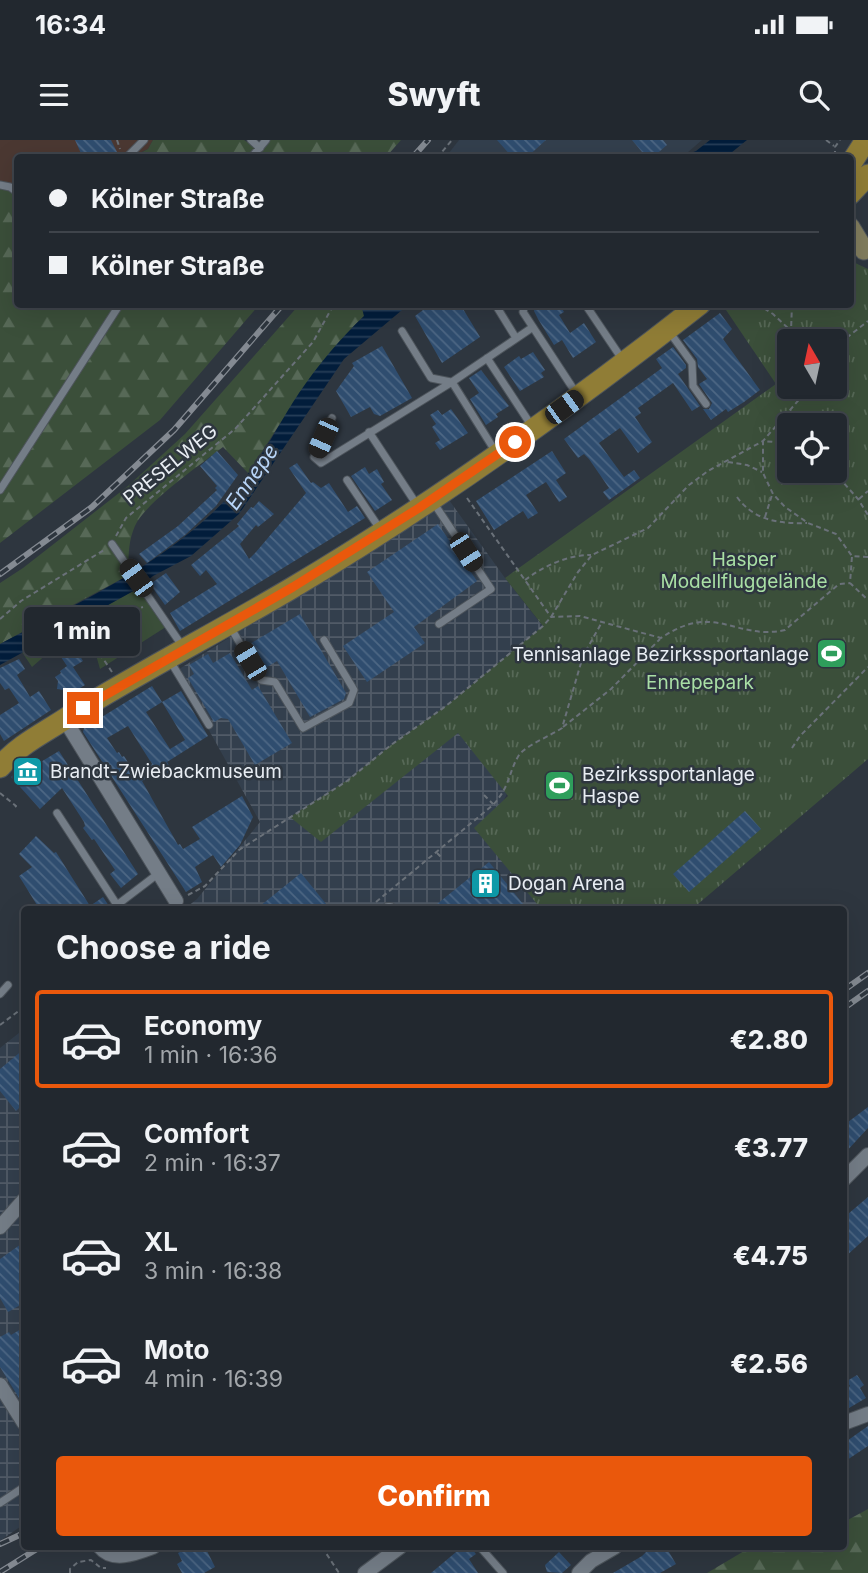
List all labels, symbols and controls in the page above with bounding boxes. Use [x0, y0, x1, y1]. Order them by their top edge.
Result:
text: 16:34 [35, 9, 106, 40]
text: Swyft [388, 75, 480, 114]
icon: menu [35, 76, 73, 114]
icon: search [795, 76, 833, 114]
text: Kölner Straße [91, 183, 265, 214]
text: Kölner Straße [91, 250, 265, 281]
north arrow [777, 329, 847, 399]
map controls [777, 329, 847, 483]
car [541, 386, 588, 428]
button: locate [777, 413, 847, 483]
car [305, 415, 342, 461]
street label: PRESELWEG [119, 419, 222, 509]
route start [499, 426, 531, 458]
water label: Ennepe [220, 439, 283, 514]
car [446, 529, 487, 575]
park label: Hasper Modellfluggelände [661, 548, 827, 593]
car [116, 555, 157, 601]
callout: 1 min [25, 606, 141, 656]
text: 1 min [53, 617, 111, 645]
sports icon: Tennisanlage Bezirkssportanlage [815, 637, 849, 671]
car [231, 638, 270, 684]
place label: Tennisanlage Bezirkssportanlage [512, 643, 809, 666]
park label: Ennepepark [646, 671, 755, 694]
route end [67, 692, 99, 724]
museum icon: Brandt-Zwiebackmuseum [10, 754, 44, 788]
place label: Brandt-Zwiebackmuseum [50, 760, 282, 783]
place label: Bezirkssportanlage Haspe [582, 763, 755, 808]
sports icon: Bezirkssportanlage Haspe [542, 768, 576, 802]
building icon: Dogan Arena [468, 866, 502, 900]
place label: Dogan Arena [508, 872, 625, 895]
text: Choose a ride [56, 928, 271, 967]
icon: car [60, 1008, 123, 1071]
text: Economy [144, 1010, 262, 1041]
text: €2.80 [730, 1024, 808, 1055]
text: 1 min · 16:36 [144, 1041, 277, 1069]
icon: car [60, 1116, 123, 1179]
text: Comfort [144, 1118, 249, 1149]
text: €3.77 [734, 1132, 808, 1163]
text: 2 min · 16:37 [144, 1149, 281, 1177]
icon: car [60, 1224, 123, 1287]
text: XL [144, 1226, 178, 1257]
text: €4.75 [733, 1240, 808, 1271]
text: 3 min · 16:38 [144, 1257, 282, 1285]
icon: car [60, 1332, 123, 1395]
text: Moto [144, 1334, 209, 1365]
text: €2.56 [730, 1348, 808, 1379]
text: 4 min · 16:39 [144, 1365, 283, 1393]
button: Confirm [56, 1456, 812, 1536]

